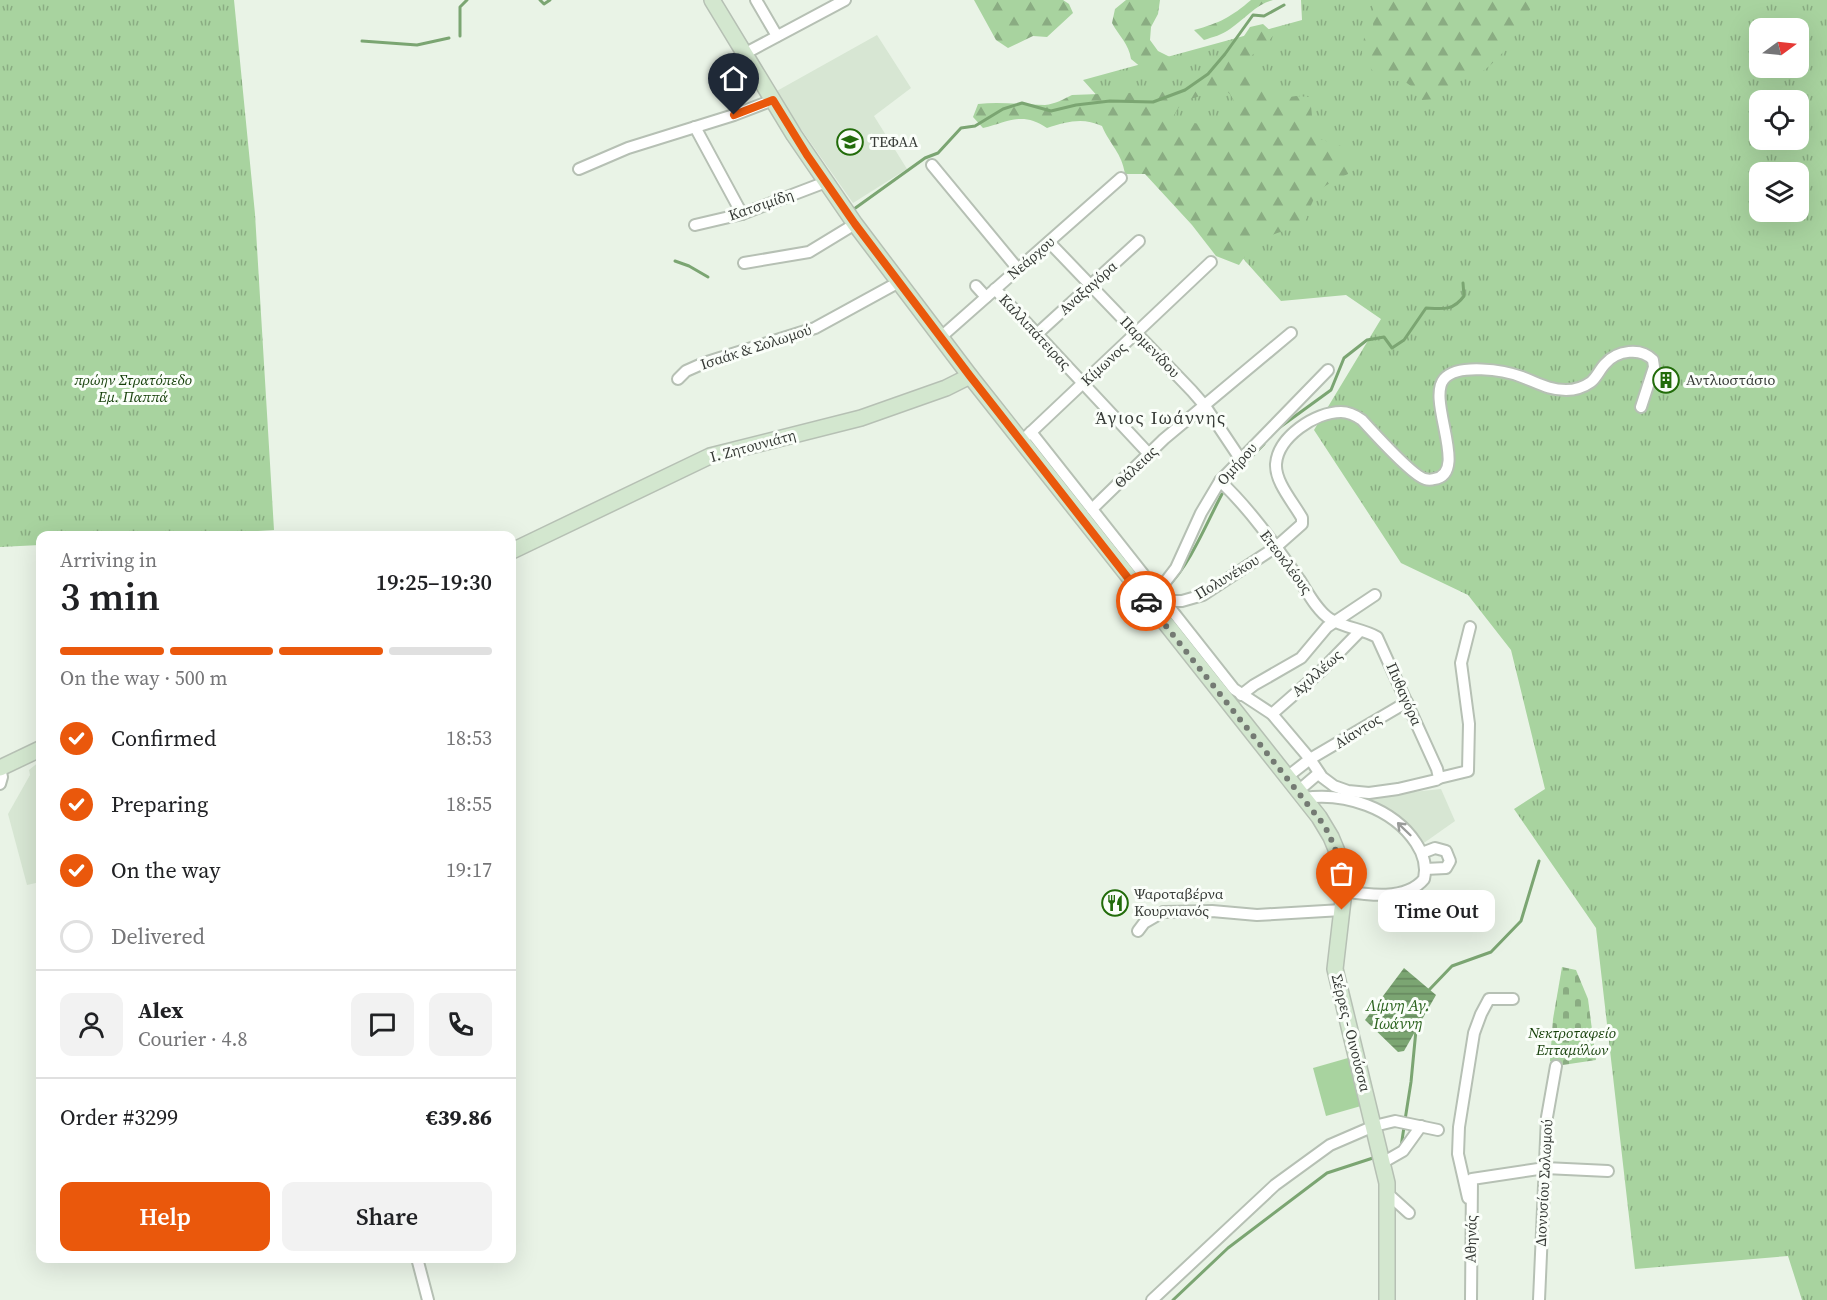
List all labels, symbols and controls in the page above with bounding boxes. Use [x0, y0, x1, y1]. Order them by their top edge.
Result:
north arrow [1749, 18, 1809, 78]
map controls [1749, 18, 1809, 222]
pin [708, 53, 759, 115]
icon: home [717, 62, 750, 95]
button: locate [1749, 90, 1809, 150]
school or university icon: ΤΕΦΑΑ [835, 127, 865, 157]
place label: ΤΕΦΑΑ [870, 131, 918, 152]
button: layers [1749, 162, 1809, 222]
street label: Κατσιμίδη [726, 184, 796, 225]
street label: Νεάρχου [1002, 231, 1059, 284]
street label: Αναξαγόρα [1054, 255, 1122, 319]
street label: Καλλιπάτειρας [995, 289, 1076, 374]
street label: Παρμενίδου [1116, 311, 1185, 382]
street label: Ισαάκ & Σολωμού [698, 319, 814, 374]
street label: Κίμωνος [1076, 337, 1131, 390]
building icon: Αντλιοστάσιο [1651, 365, 1681, 395]
park label: πρώην Στρατόπεδο Εμ. Παππά [74, 369, 192, 407]
place label: Αντλιοστάσιο [1686, 369, 1775, 390]
district label: Άγιος Ιωάννης [1095, 405, 1227, 430]
street label: Ι. Ζητουνιάτη [708, 424, 798, 467]
street label: Ομήρου [1212, 438, 1262, 490]
street label: Θάλειας [1109, 441, 1162, 493]
street label: Ετεοκλέους [1255, 525, 1318, 598]
text: Arriving in [60, 546, 157, 574]
street label: Πολυνέκου [1191, 549, 1263, 604]
text: 19:25–19:30 [376, 567, 492, 597]
text: 3 min [60, 570, 160, 623]
courier [1116, 571, 1176, 631]
icon: car [1130, 585, 1163, 618]
street label: Αχιλλέως [1287, 644, 1347, 701]
street label: Πυθαγόρα [1381, 659, 1428, 729]
text: On the way · 500 m [60, 664, 227, 692]
street label: Αίαντος [1330, 708, 1385, 753]
icon: check [60, 722, 93, 755]
text: Confirmed [111, 723, 216, 753]
text: 18:53 [446, 724, 492, 752]
icon: check [60, 788, 93, 821]
text: Preparing [111, 789, 208, 819]
text: 18:55 [446, 790, 492, 818]
one-way arrow [1396, 822, 1411, 837]
pin [1316, 848, 1367, 910]
icon: check [60, 854, 93, 887]
text: On the way [111, 855, 220, 885]
text: 19:17 [446, 856, 492, 884]
icon: bag [1325, 857, 1358, 890]
place label: Ψαροταβέρνα Κουρνιανός [1134, 883, 1224, 921]
restaurant icon: Ψαροταβέρνα Κουρνιανός [1100, 888, 1130, 918]
callout: Time Out [1378, 889, 1495, 931]
text: Time Out [1394, 897, 1479, 925]
text: Delivered [111, 921, 205, 951]
street label: Σέρρες - Οινούσσα [1327, 972, 1376, 1095]
button: person [60, 993, 123, 1056]
button: chat [351, 993, 414, 1056]
button: phone [429, 993, 492, 1056]
water label: Λίμνη Αγ. Ιωάννη [1365, 994, 1430, 1034]
text: Alex [138, 995, 183, 1025]
park label: Νεκτροταφείο Επταμύλων [1527, 1022, 1616, 1060]
text: Courier · 4.8 [138, 1025, 247, 1053]
text: Order #3299 [60, 1102, 178, 1132]
text: €39.86 [426, 1102, 492, 1132]
street label: Διονυσίου Σολωμού [1530, 1119, 1557, 1247]
button: Help [60, 1182, 270, 1251]
button: Share [282, 1182, 492, 1251]
street label: Αθηνάς [1460, 1215, 1481, 1263]

